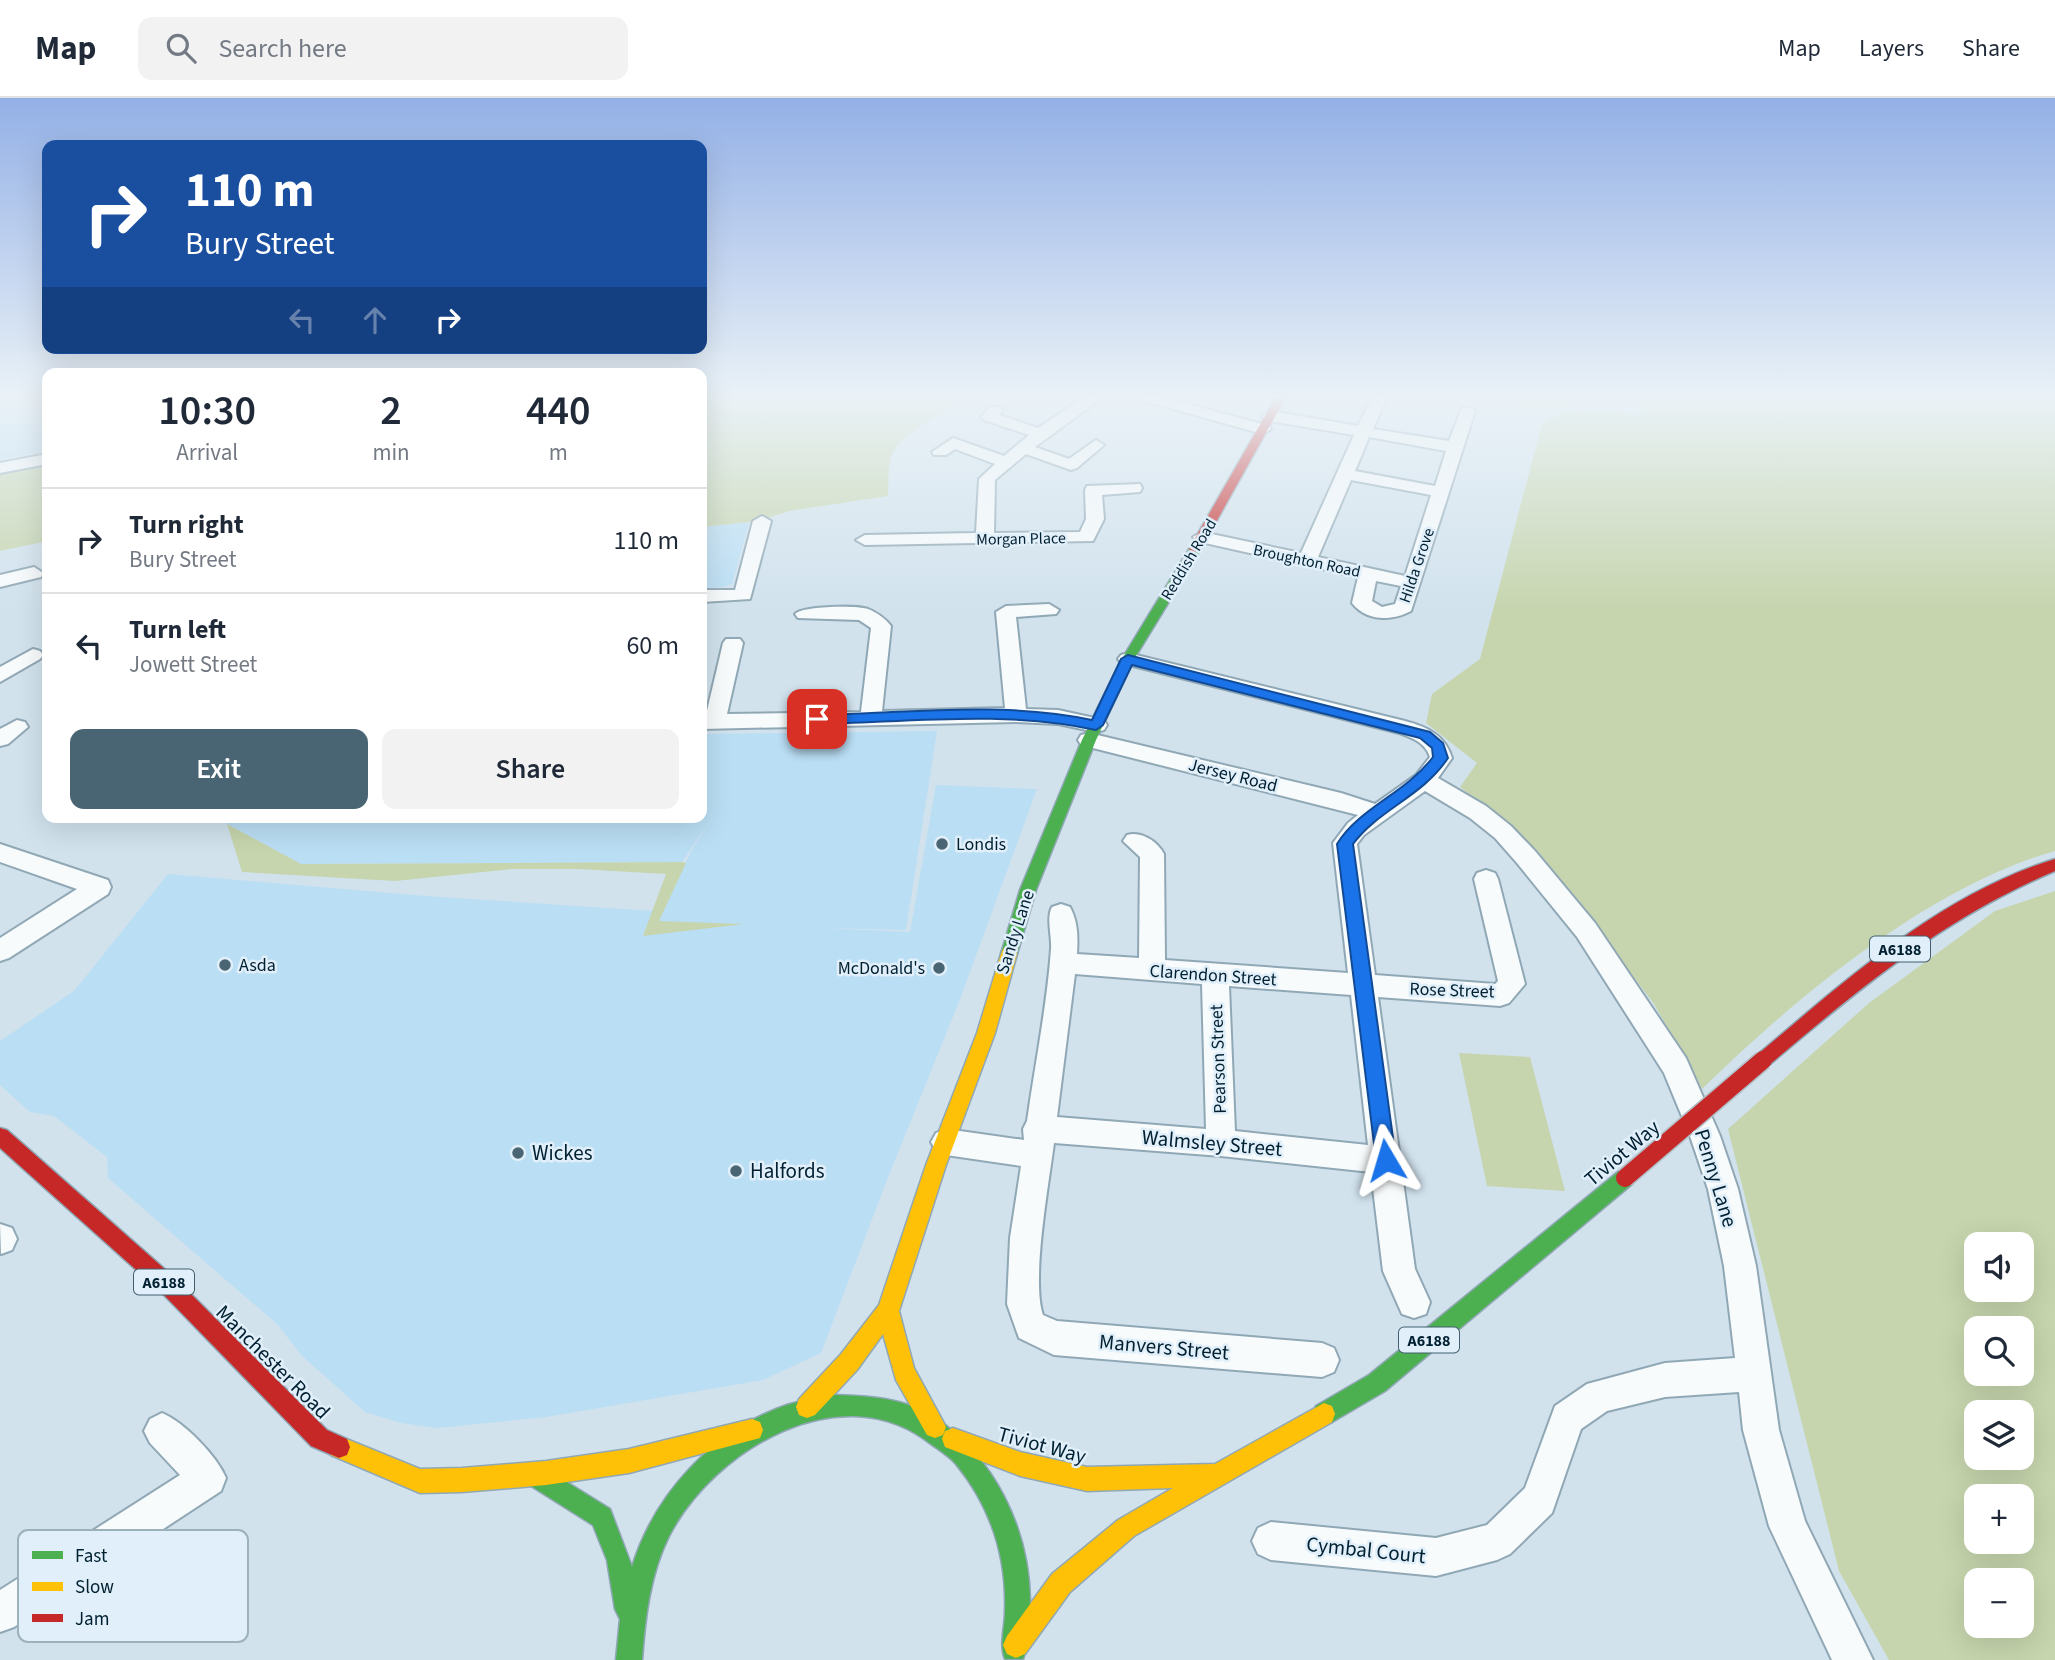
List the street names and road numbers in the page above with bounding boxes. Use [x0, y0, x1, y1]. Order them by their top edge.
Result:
street label: Reddish Road [1156, 515, 1222, 604]
street label: Hilda Grove [1394, 525, 1440, 606]
street label: Morgan Place [976, 527, 1066, 551]
street label: Broughton Road [1251, 539, 1362, 583]
street label: Jersey Road [1186, 752, 1280, 799]
street label: Sandy Lane [990, 887, 1041, 977]
road number: A6188 [1870, 936, 1930, 962]
street label: Clarendon Street [1149, 959, 1277, 992]
street label: Rose Street [1409, 977, 1495, 1004]
street label: Pearson Street [1204, 1004, 1233, 1114]
street label: Tiviot Way [1578, 1112, 1666, 1194]
street label: Walmsley Street [1141, 1122, 1283, 1164]
street label: Penny Lane [1687, 1125, 1745, 1231]
road number: A6188 [134, 1270, 194, 1294]
street label: Manchester Road [209, 1298, 337, 1426]
street label: Manvers Street [1098, 1326, 1230, 1368]
road number: A6188 [1399, 1328, 1459, 1352]
street label: Tiviot Way [995, 1419, 1090, 1471]
street label: Cymbal Court [1305, 1529, 1427, 1571]

